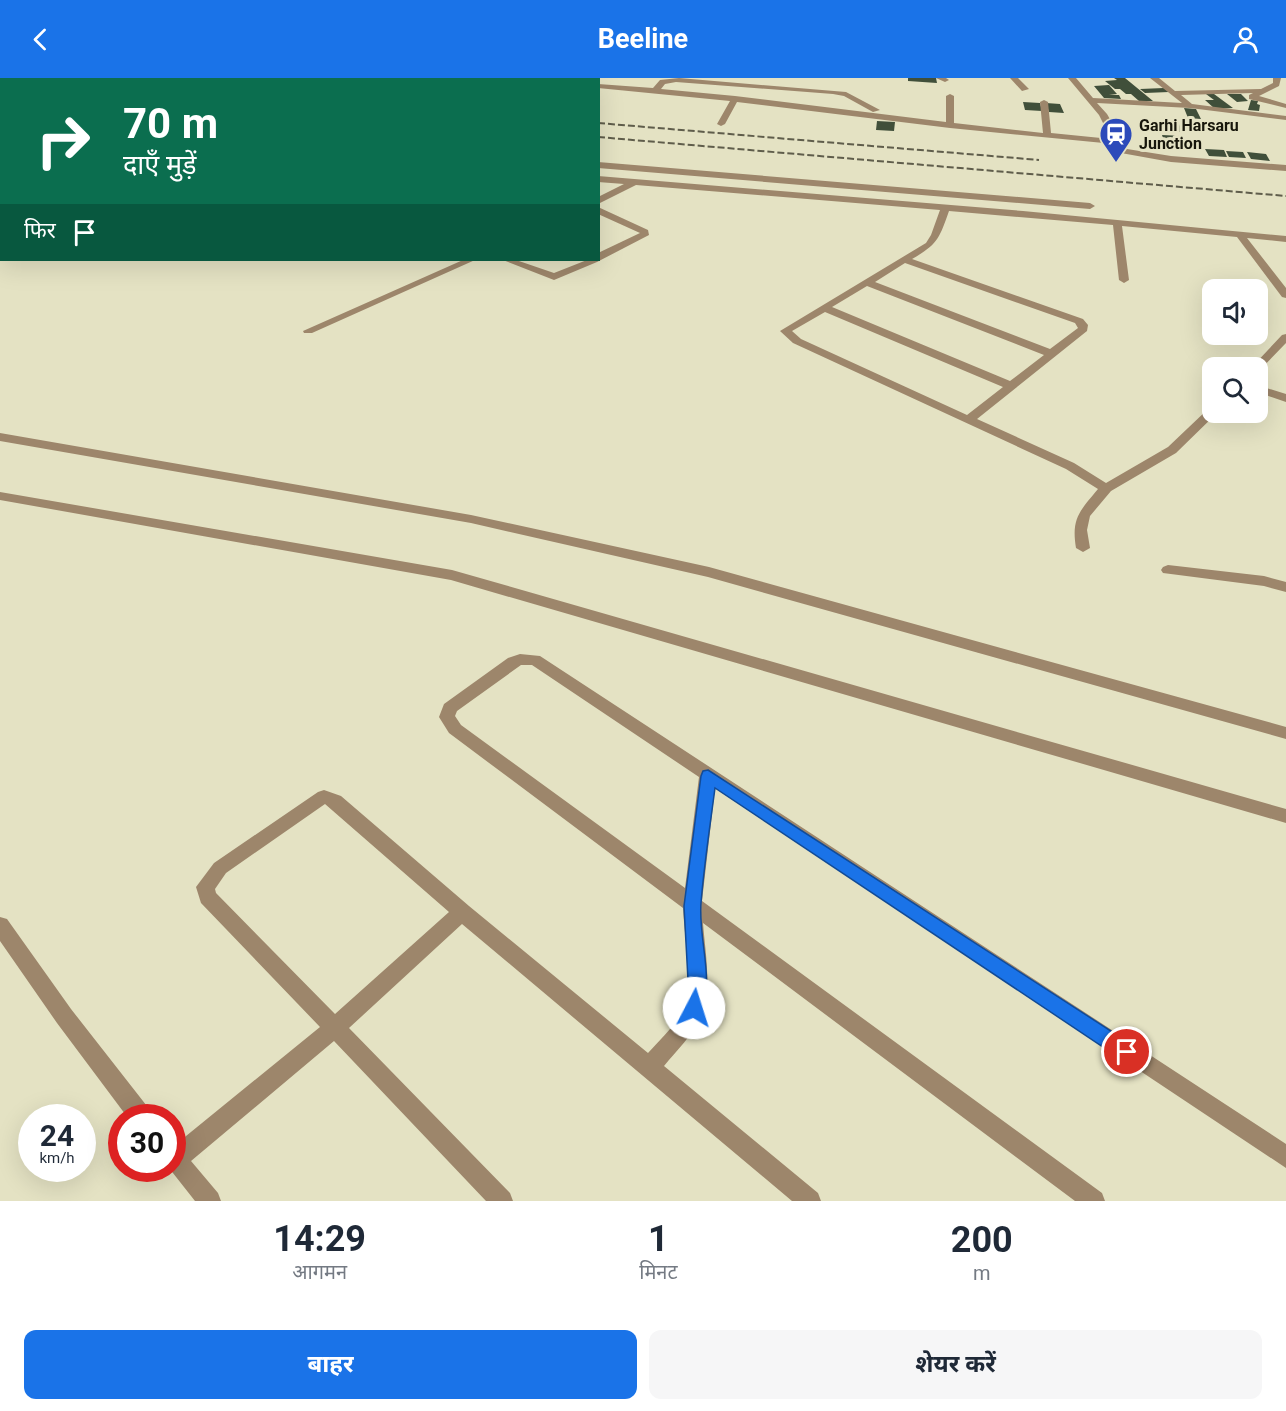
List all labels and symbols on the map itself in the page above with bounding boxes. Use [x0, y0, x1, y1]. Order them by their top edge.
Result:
station icon: Garhi Harsaru Junction [1098, 116, 1134, 163]
place label: Garhi Harsaru Junction [1139, 116, 1239, 153]
position arrow [662, 976, 726, 1040]
pin [1101, 1026, 1152, 1077]
speed limit sign: 30 [108, 1104, 186, 1182]

